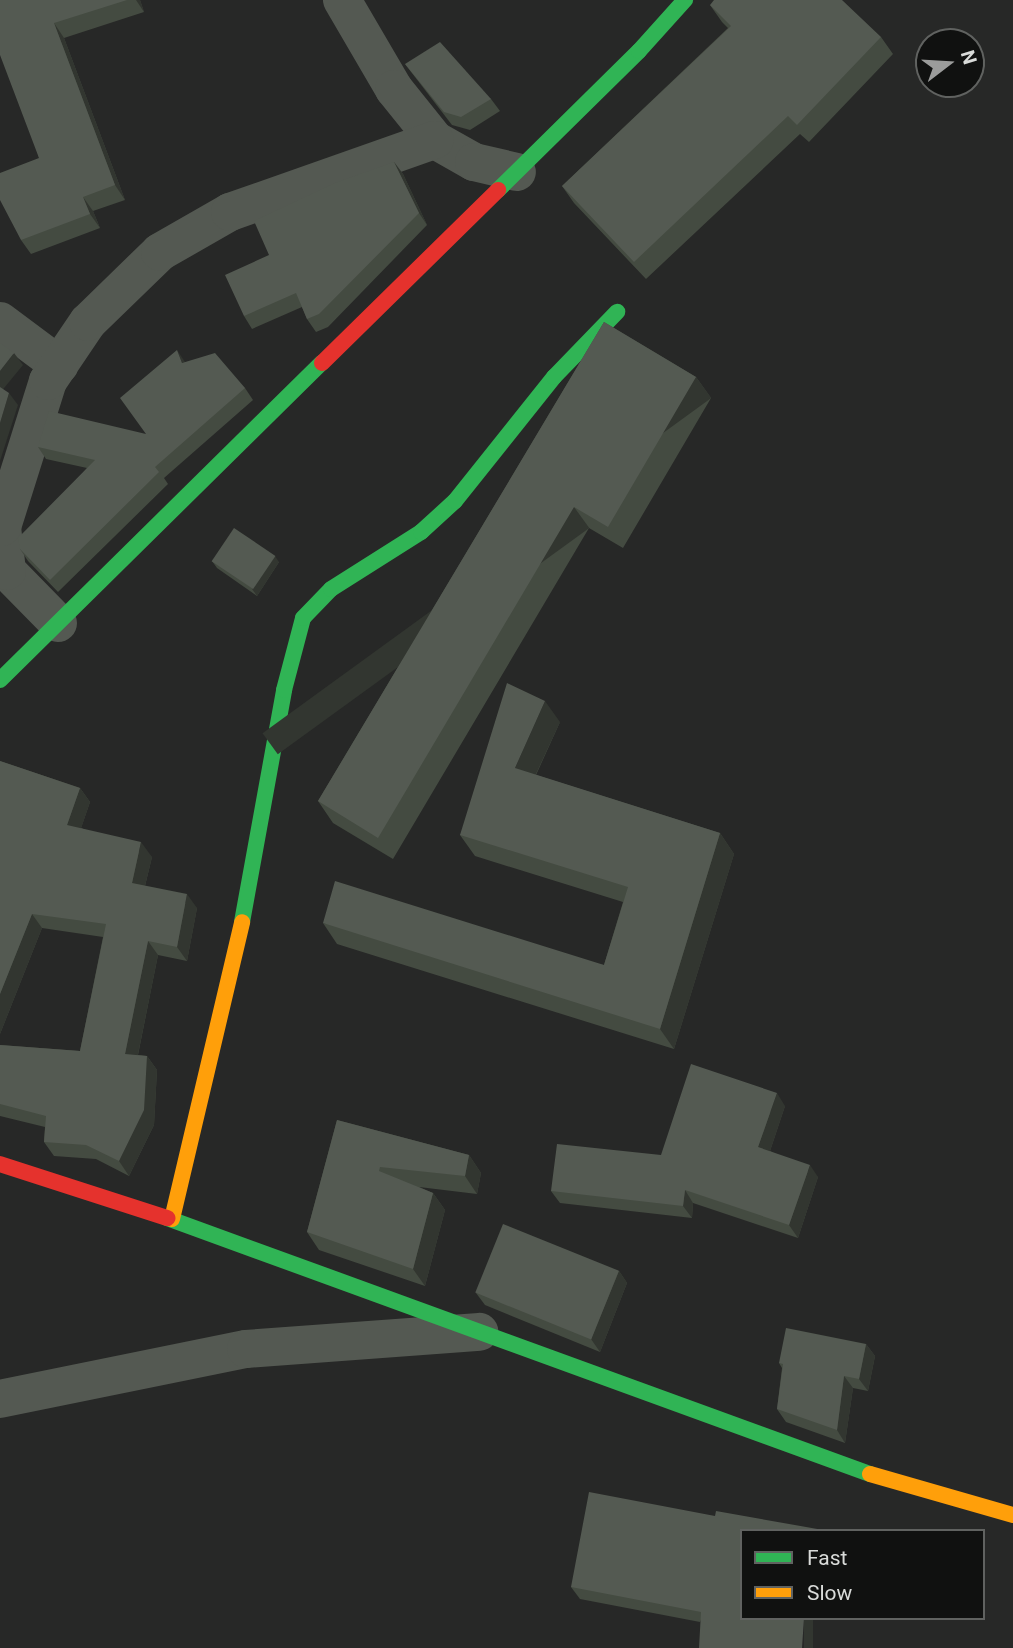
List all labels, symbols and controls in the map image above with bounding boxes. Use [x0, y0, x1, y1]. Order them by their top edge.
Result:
north arrow [915, 28, 985, 98]
text: N [956, 48, 982, 67]
legend [740, 1529, 985, 1620]
text: Fast [807, 1546, 847, 1570]
text: Slow [807, 1581, 852, 1605]

